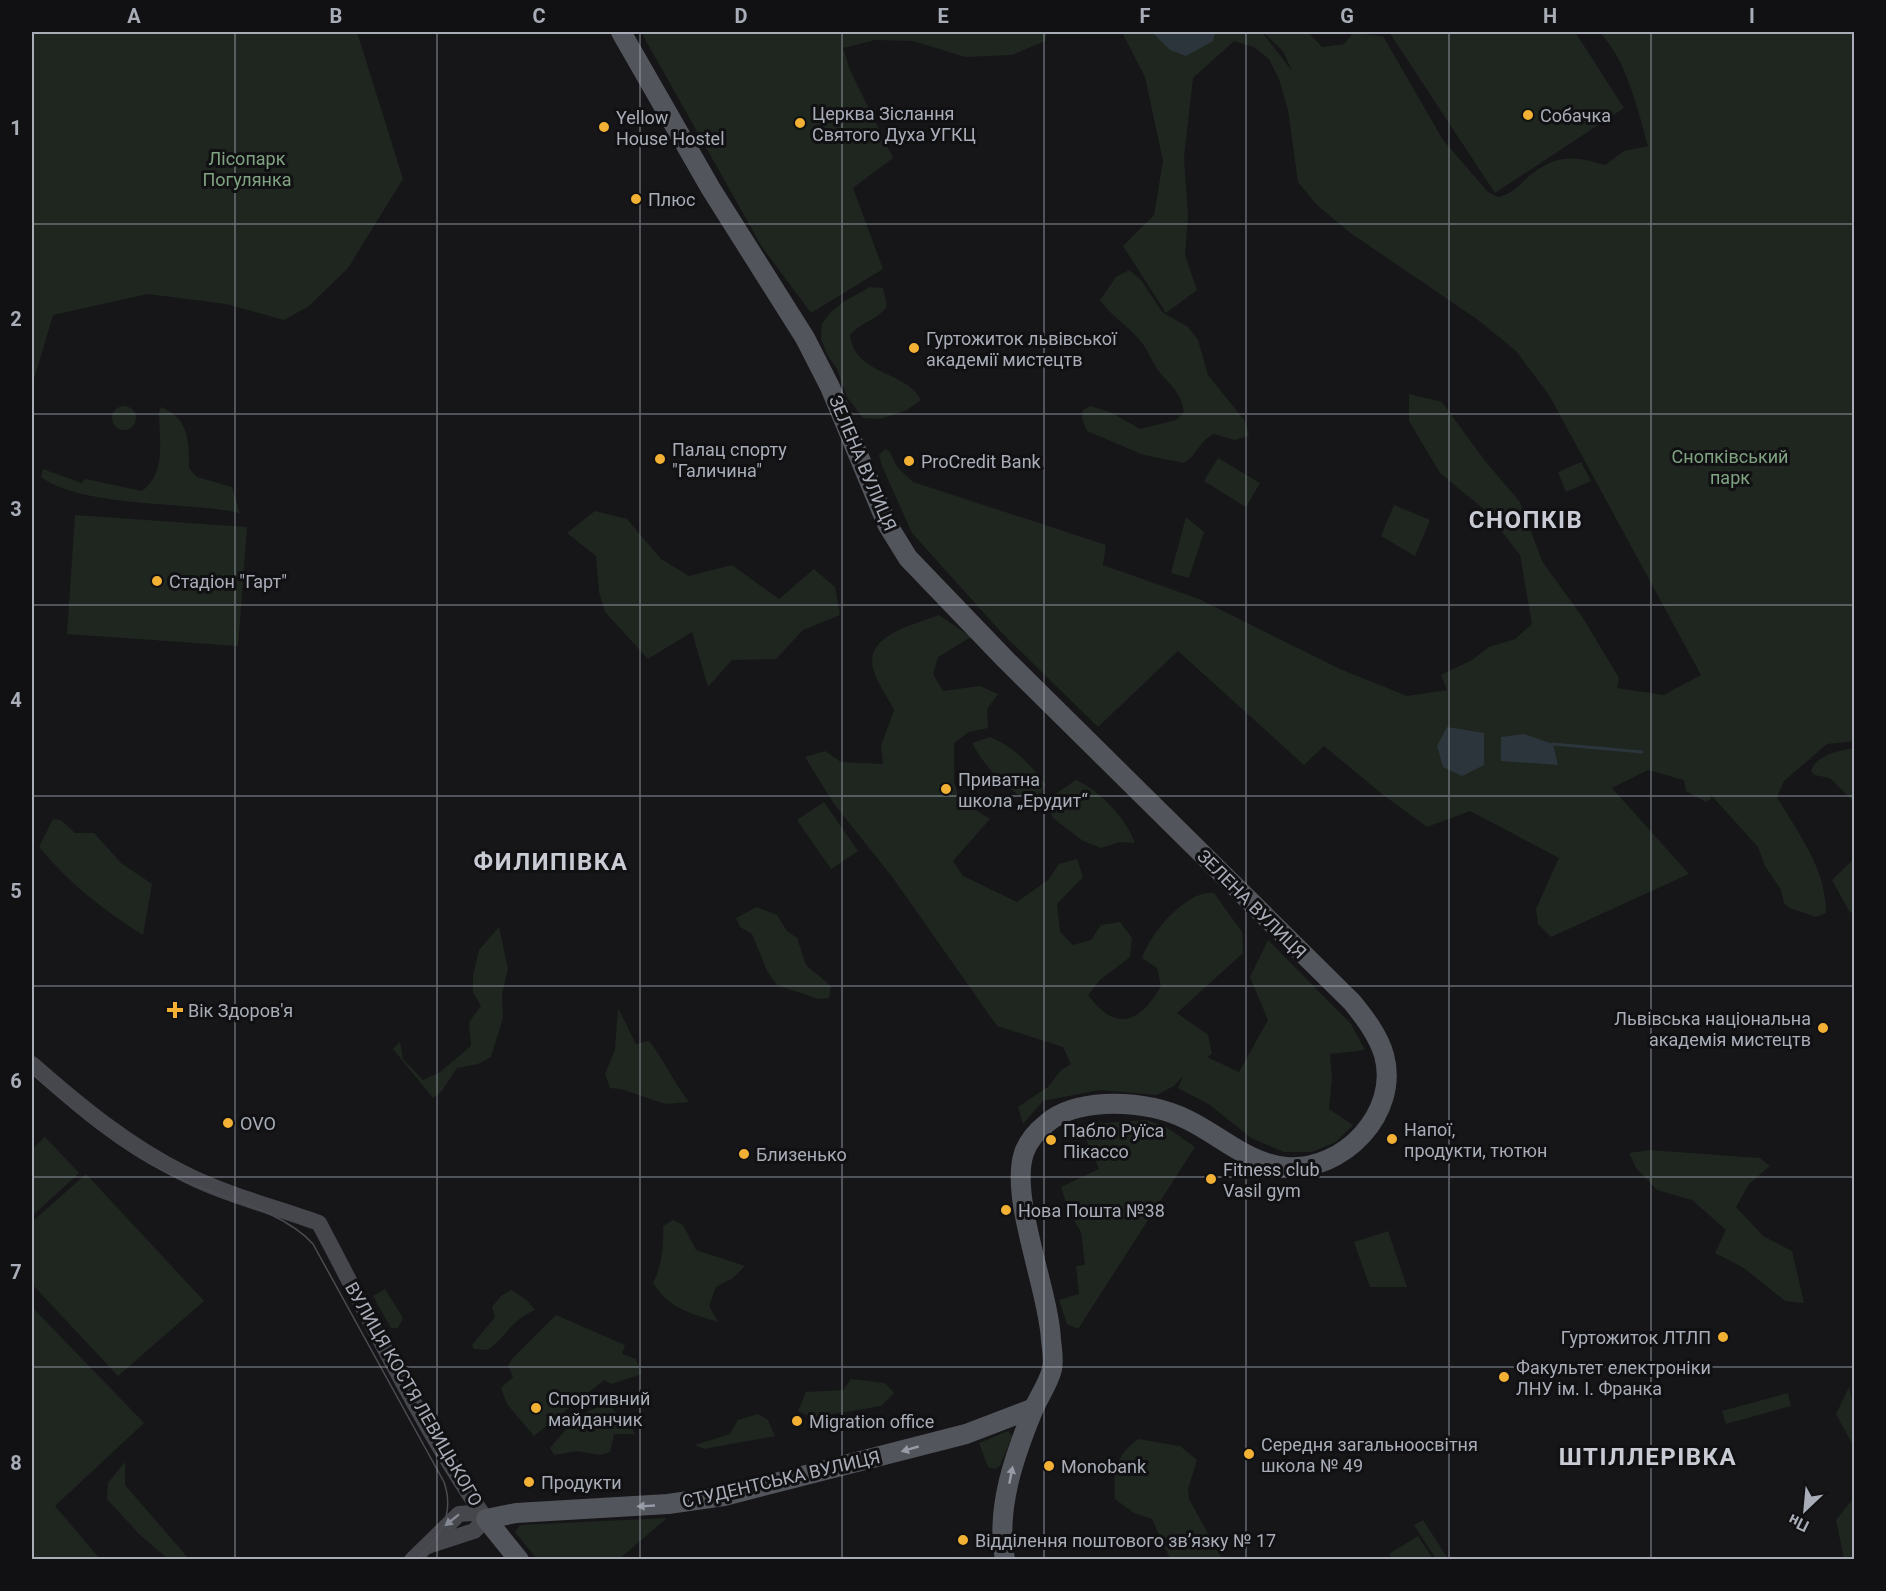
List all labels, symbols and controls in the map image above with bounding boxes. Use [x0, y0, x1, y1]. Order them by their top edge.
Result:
text: A [127, 4, 141, 28]
text: B [330, 4, 342, 28]
text: C [532, 4, 546, 28]
text: D [735, 4, 748, 28]
text: E [937, 4, 949, 28]
text: F [1140, 4, 1151, 28]
text: G [1340, 4, 1354, 28]
text: H [1543, 4, 1557, 28]
text: I [1749, 4, 1755, 28]
place label: Церква Зіслання Святого Духа УГКЦ [812, 103, 976, 145]
place label: Собачка [1540, 105, 1611, 126]
place label: Yellow House Hostel [616, 107, 725, 149]
marker: Собачка [1521, 108, 1535, 122]
text: 1 [10, 116, 22, 140]
marker: Церква Зіслання Святого Духа УГКЦ [793, 116, 807, 130]
marker: Yellow House Hostel [597, 120, 611, 134]
park label: Лісопарк Погулянка [202, 148, 292, 190]
place label: Плюс [648, 189, 695, 210]
marker: Плюс [629, 192, 643, 206]
text: 2 [10, 307, 22, 331]
place label: Гуртожиток львівської академії мистецтв [926, 328, 1118, 370]
marker: Гуртожиток львівської академії мистецтв [907, 341, 921, 355]
street label: ЗЕЛЕНА ВУЛИЦЯ [825, 392, 901, 534]
place label: Палац спорту "Галичина" [672, 439, 787, 481]
park label: Снопківський парк [1672, 446, 1788, 488]
place label: ProCredit Bank [921, 451, 1042, 472]
marker: Палац спорту "Галичина" [653, 452, 667, 466]
marker: ProCredit Bank [902, 454, 916, 468]
text: 3 [10, 497, 22, 521]
district label: СНОПКІВ [1469, 506, 1583, 534]
place label: Стадіон "Гарт" [169, 571, 287, 592]
marker: Стадіон "Гарт" [150, 574, 164, 588]
text: 4 [10, 688, 22, 712]
place label: Приватна школа „Ерудит“ [958, 769, 1088, 811]
marker: Приватна школа „Ерудит“ [939, 782, 953, 796]
street label: ЗЕЛЕНА ВУЛИЦЯ [1193, 845, 1311, 963]
district label: ФИЛИПІВКА [474, 848, 628, 876]
text: 5 [10, 879, 22, 903]
place label: Вік Здоров'я [188, 1000, 293, 1021]
marker: Вік Здоров'я [166, 1001, 184, 1019]
place label: Львівська національна академія мистецтв [1614, 1008, 1811, 1050]
marker: Львівська національна академія мистецтв [1816, 1021, 1830, 1035]
text: 6 [10, 1069, 22, 1093]
place label: OVO [240, 1113, 276, 1134]
marker: OVO [221, 1116, 235, 1130]
place label: Напої, продукти, тютюн [1404, 1119, 1547, 1161]
place label: Пабло Руїса Пікассо [1063, 1120, 1164, 1162]
marker: Напої, продукти, тютюн [1385, 1132, 1399, 1146]
marker: Пабло Руїса Пікассо [1044, 1133, 1058, 1147]
place label: Близенько [756, 1144, 847, 1165]
marker: Близенько [737, 1147, 751, 1161]
place label: Fitness club Vasil gym [1223, 1159, 1320, 1201]
marker: Fitness club Vasil gym [1204, 1172, 1218, 1186]
place label: Нова Пошта №38 [1018, 1200, 1165, 1221]
marker: Нова Пошта №38 [999, 1203, 1013, 1217]
text: 7 [10, 1260, 22, 1284]
street label: ВУЛИЦЯ КОСТЯ ЛЕВИЦЬКОГО [341, 1278, 487, 1510]
place label: Гуртожиток ЛТЛП [1561, 1327, 1711, 1348]
marker: Гуртожиток ЛТЛП [1716, 1330, 1730, 1344]
place label: Факультет електроніки ЛНУ ім. І. Франка [1516, 1357, 1711, 1399]
marker: Факультет електроніки ЛНУ ім. І. Франка [1497, 1370, 1511, 1384]
place label: Спортивний майданчик [548, 1388, 650, 1430]
marker: Спортивний майданчик [529, 1401, 543, 1415]
place label: Migration office [809, 1411, 934, 1432]
marker: Migration office [790, 1414, 804, 1428]
place label: Середня загальноосвітня школа № 49 [1261, 1434, 1478, 1476]
district label: ШТІЛЛЕРІВКА [1559, 1443, 1737, 1471]
one-way arrow [900, 1445, 919, 1455]
street label: СТУДЕНТСЬКА ВУЛИЦЯ [680, 1446, 882, 1512]
marker: Середня загальноосвітня школа № 49 [1242, 1447, 1256, 1461]
text: 8 [10, 1451, 22, 1475]
place label: Monobank [1061, 1456, 1147, 1477]
marker: Monobank [1042, 1459, 1056, 1473]
one-way arrow [1007, 1465, 1016, 1484]
place label: Продукти [541, 1472, 622, 1493]
marker: Продукти [522, 1475, 536, 1489]
north arrow [1775, 1480, 1835, 1540]
one-way arrow [636, 1501, 655, 1510]
text: Пн [1785, 1510, 1812, 1536]
one-way arrow [445, 1513, 460, 1526]
place label: Відділення поштового зв’язку № 17 [975, 1530, 1276, 1551]
marker: Відділення поштового зв’язку № 17 [956, 1533, 970, 1547]

